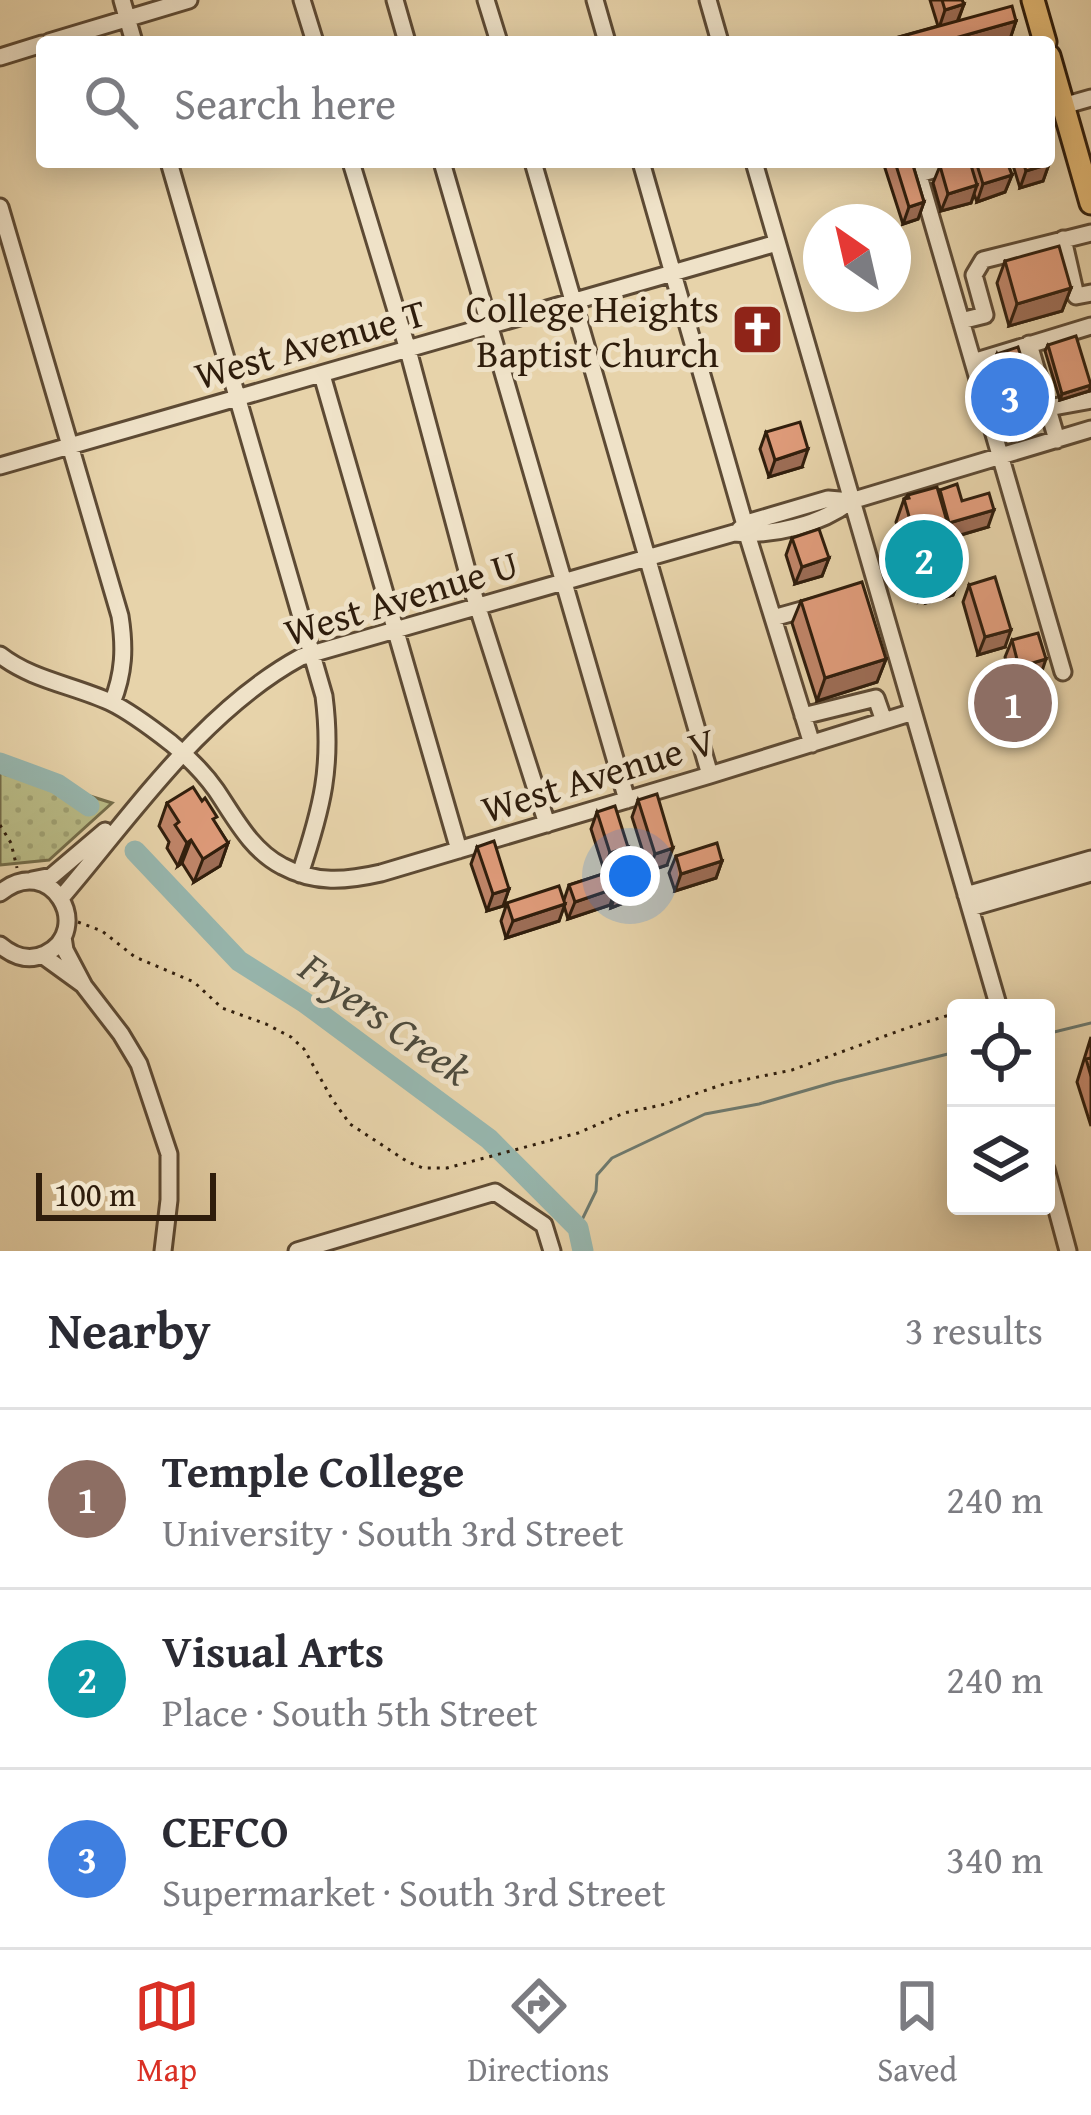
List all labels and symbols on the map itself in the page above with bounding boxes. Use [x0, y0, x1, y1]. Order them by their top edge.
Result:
north arrow [803, 204, 911, 312]
place label: College Heights Baptist Church [466, 279, 719, 381]
street label: West Avenue T [188, 283, 432, 403]
church icon: College Heights Baptist Church [730, 301, 786, 357]
pin: 3 [971, 352, 1049, 442]
pin: 2 [885, 514, 963, 604]
street label: West Avenue U [277, 534, 525, 660]
pin: 1 [974, 658, 1052, 748]
street label: West Avenue V [474, 711, 722, 837]
your location [600, 846, 660, 906]
water label: Fryers Creek [287, 936, 485, 1100]
scale bar [36, 1167, 216, 1220]

